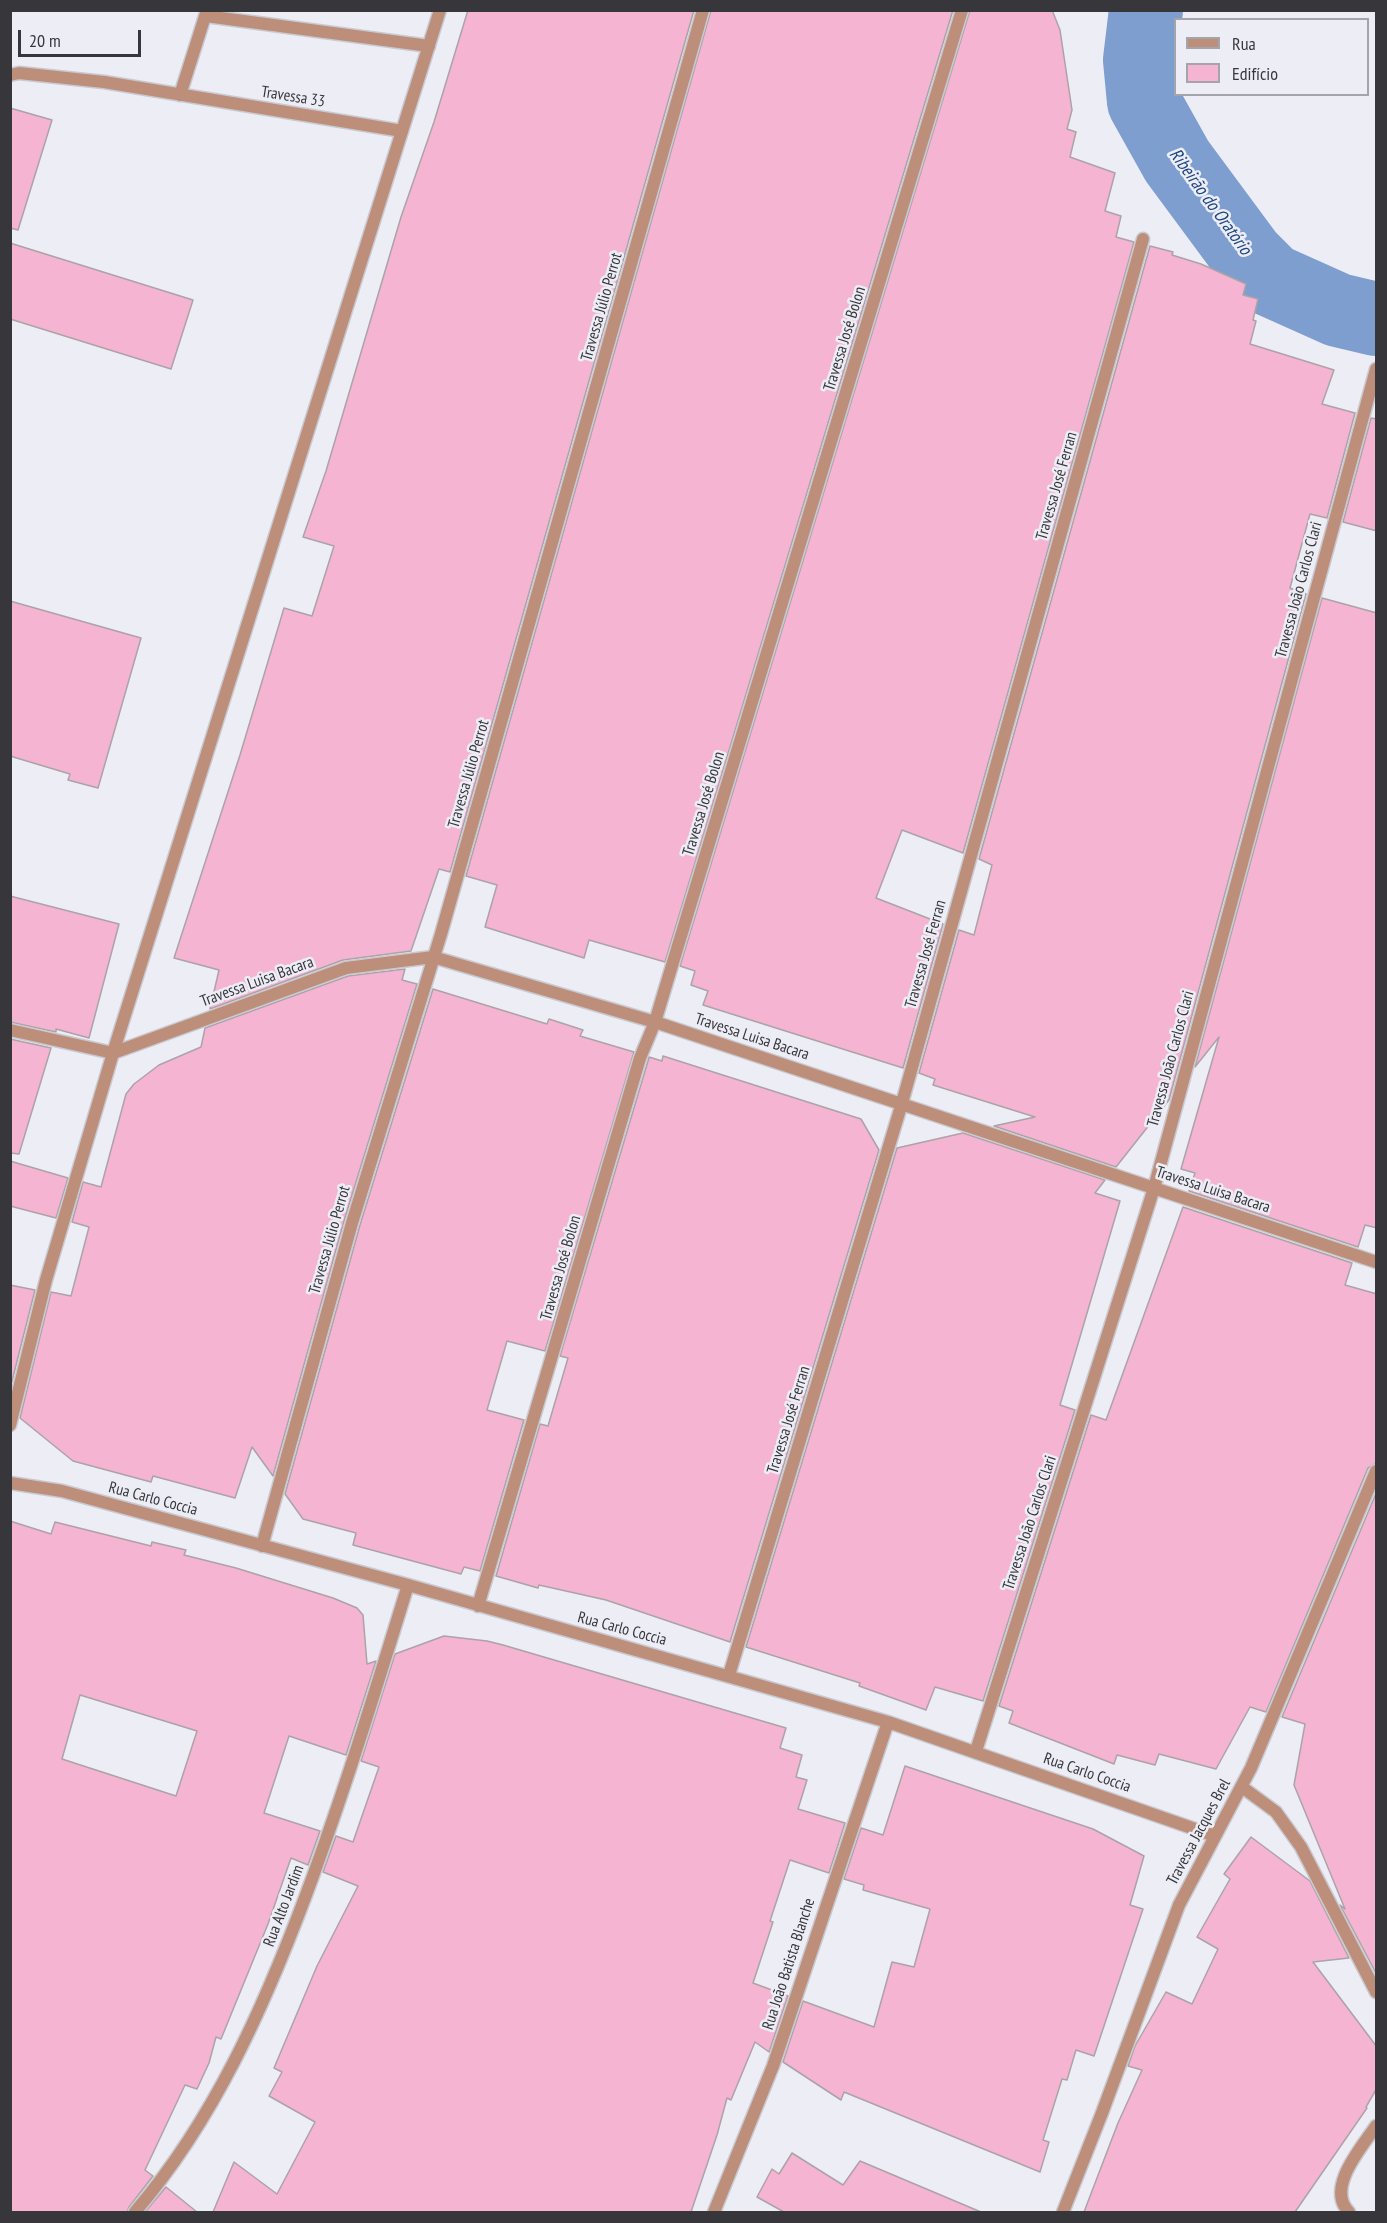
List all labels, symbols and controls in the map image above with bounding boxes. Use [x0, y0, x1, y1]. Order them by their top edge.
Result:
scale bar [21, 18, 144, 56]
legend [1174, 18, 1369, 96]
text: 20 m [29, 29, 61, 52]
text: Rua [1232, 32, 1256, 55]
text: Edifício [1232, 62, 1278, 85]
street label: Travessa 33 [260, 82, 326, 112]
water label: Ribeirão do Oratório [1164, 145, 1256, 259]
street label: Travessa Júlio Perrot [577, 251, 627, 363]
street label: Travessa José Bolon [820, 284, 870, 394]
street label: Travessa José Ferran [1032, 430, 1082, 542]
street label: Travessa João Carlos Clari [1272, 520, 1326, 660]
street label: Travessa Júlio Perrot [444, 718, 494, 830]
street label: Travessa José Bolon [679, 749, 729, 859]
street label: Travessa José Ferran [901, 898, 951, 1010]
street label: Travessa Luisa Bacara [198, 953, 316, 1011]
street label: Travessa João Carlos Clari [1144, 989, 1198, 1129]
street label: Travessa Luisa Bacara [693, 1010, 811, 1064]
street label: Travessa Luisa Bacara [1154, 1163, 1272, 1217]
street label: Travessa Júlio Perrot [305, 1184, 355, 1296]
street label: Travessa José Bolon [537, 1213, 585, 1323]
street label: Travessa José Ferran [764, 1364, 814, 1476]
street label: Travessa João Carlos Clari [999, 1453, 1061, 1593]
street label: Rua Carlo Coccia [107, 1478, 199, 1520]
street label: Rua Carlo Coccia [576, 1608, 668, 1650]
street label: Rua Carlo Coccia [1041, 1749, 1133, 1797]
street label: Travessa Jacques Brel [1163, 1776, 1235, 1888]
street label: Rua Alto Jardim [260, 1863, 308, 1949]
street label: Rua João Batista Blanche [759, 1896, 819, 2032]

